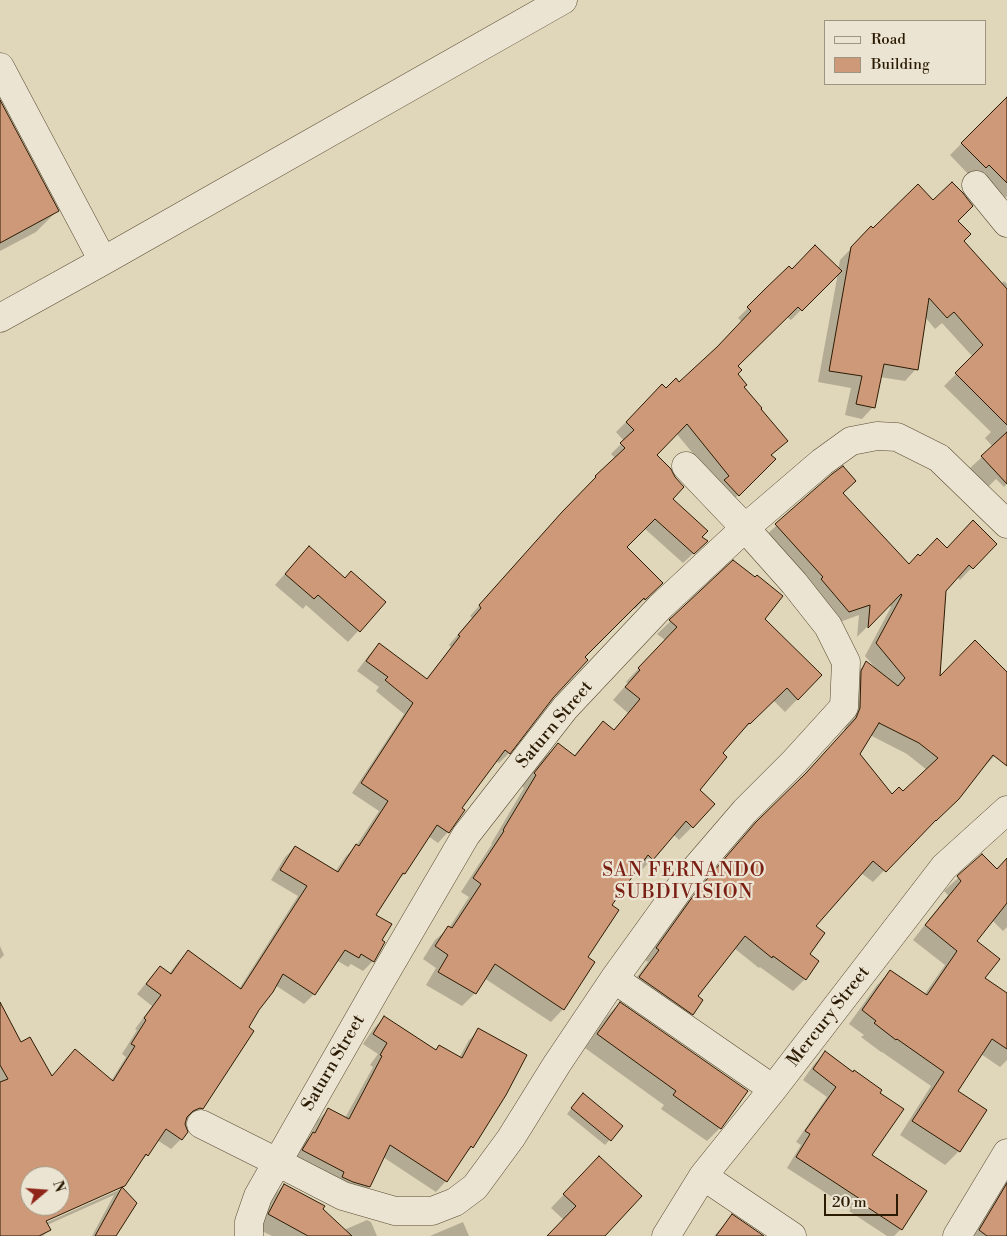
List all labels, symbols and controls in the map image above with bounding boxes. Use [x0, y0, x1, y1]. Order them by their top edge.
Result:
legend [824, 20, 987, 85]
text: Road [871, 30, 906, 49]
text: Building [871, 55, 930, 74]
street label: Saturn Street [512, 677, 598, 773]
district label: SAN FERNANDO SUBDIVISION [601, 860, 767, 904]
street label: Mercury Street [783, 962, 875, 1072]
street label: Saturn Street [298, 1011, 370, 1115]
north arrow [20, 1166, 70, 1216]
text: N [48, 1179, 69, 1195]
scale bar [827, 1184, 901, 1216]
text: 20 m [832, 1193, 867, 1212]

